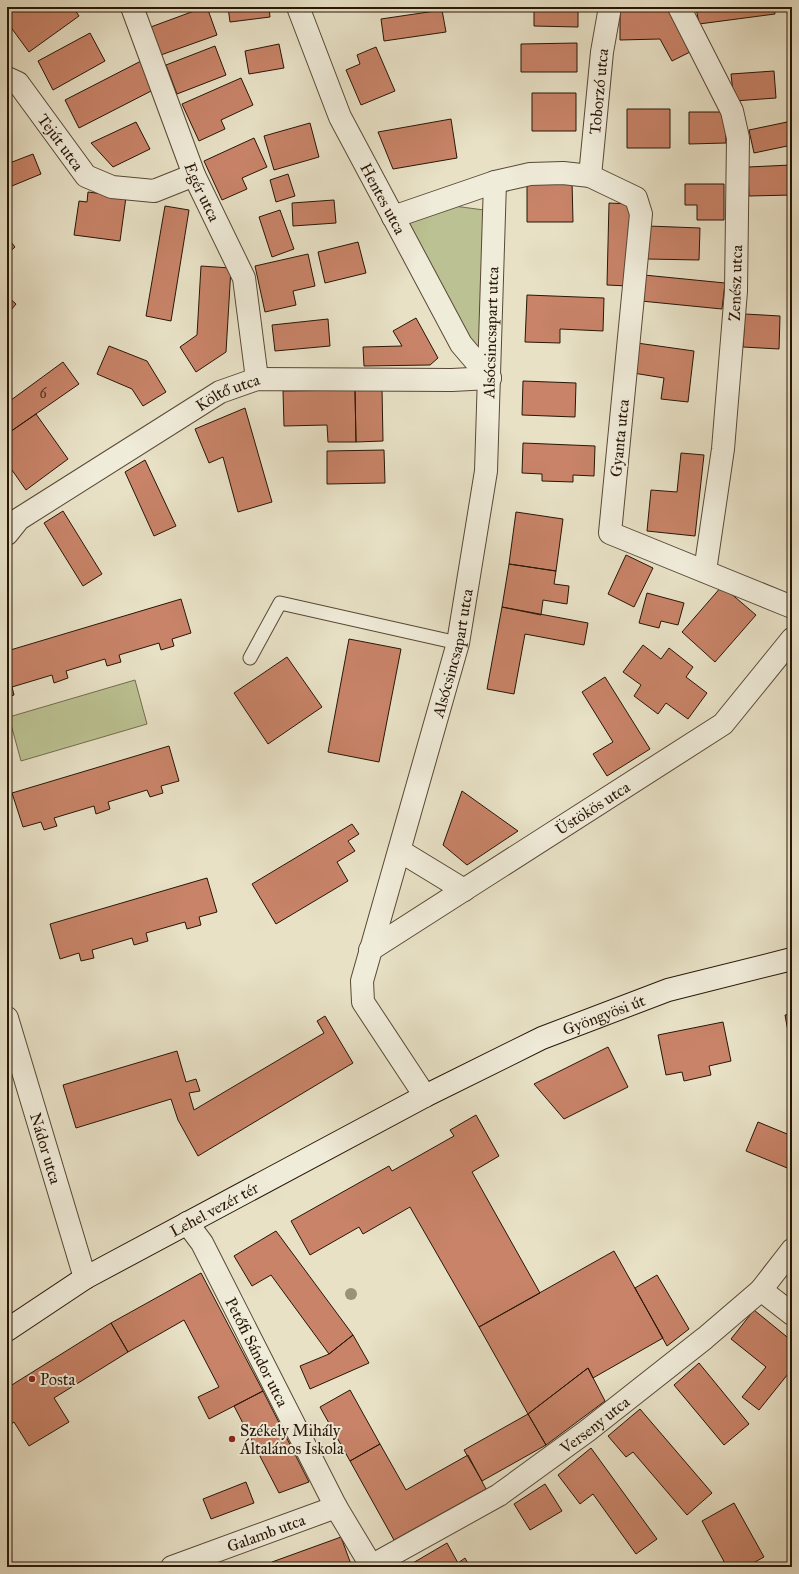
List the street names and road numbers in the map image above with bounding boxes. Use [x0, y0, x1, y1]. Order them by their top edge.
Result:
street label: Toborzó utca [585, 47, 613, 135]
street label: Tejút utca [34, 110, 88, 174]
street label: Egér utca [180, 160, 224, 225]
street label: Hentes utca [356, 160, 410, 238]
street label: Zenész utca [725, 244, 746, 321]
street label: Alsócsincsapart utca [479, 266, 502, 399]
street label: Költő utca [192, 370, 263, 415]
street label: Gyanta utca [606, 398, 633, 478]
street label: Alsócsincsapart utca [428, 587, 477, 721]
street label: Üstökös utca [551, 777, 633, 839]
street label: Gyöngyösi út [560, 991, 648, 1039]
street label: Nádor utca [26, 1111, 65, 1186]
street label: Lehel vezér tér [167, 1178, 262, 1241]
street label: Petőfi Sándor utca [221, 1294, 293, 1410]
street label: Verseny utca [556, 1392, 633, 1458]
street label: Galamb utca [224, 1510, 308, 1556]

